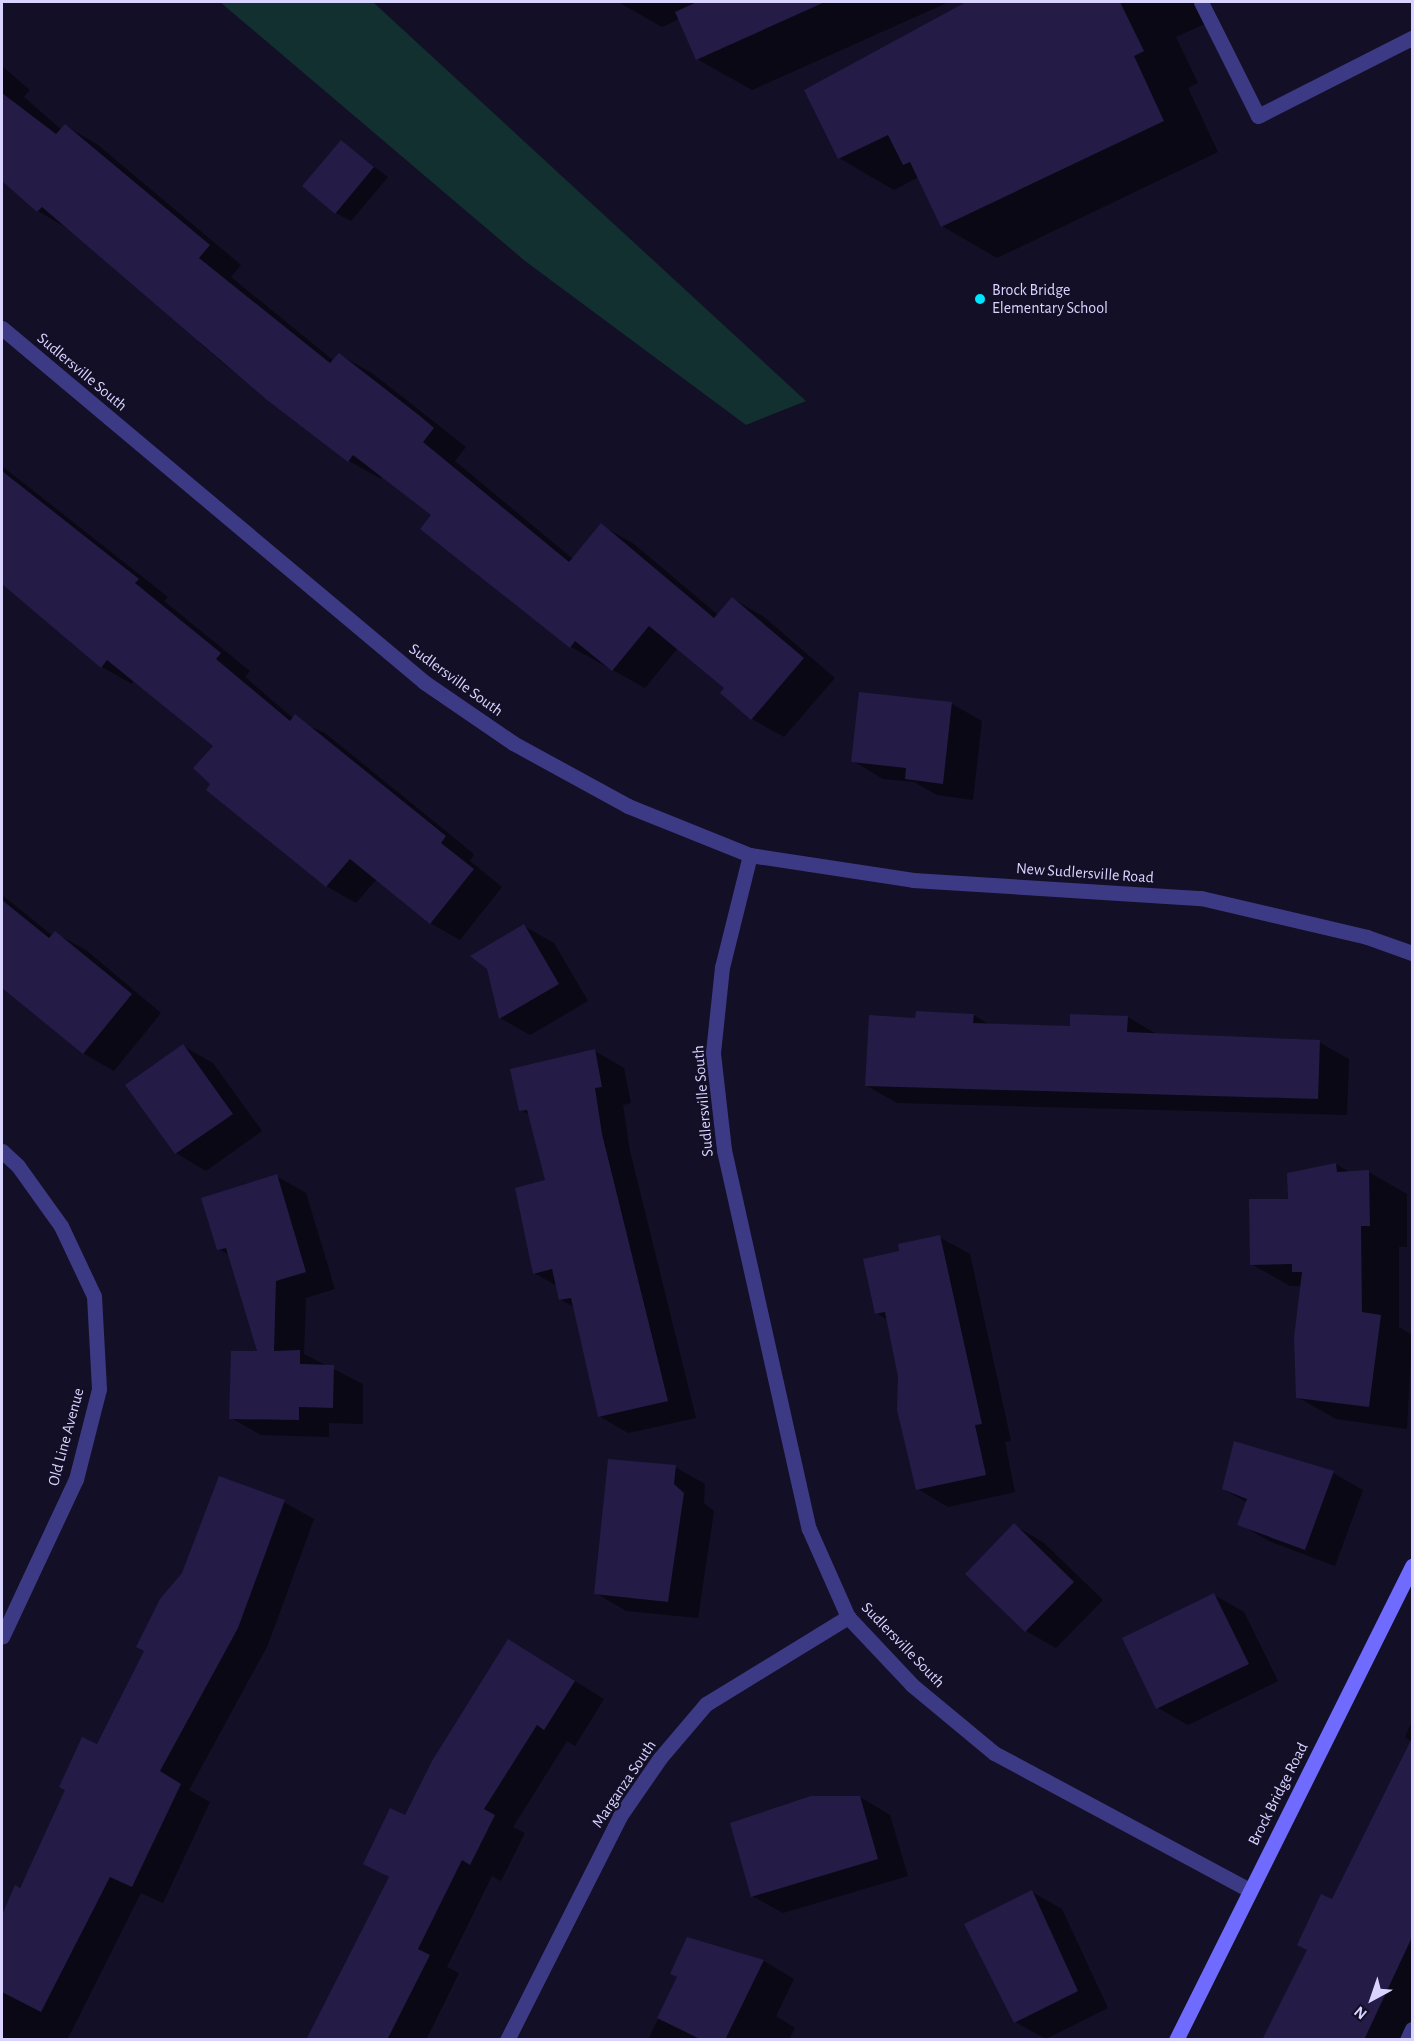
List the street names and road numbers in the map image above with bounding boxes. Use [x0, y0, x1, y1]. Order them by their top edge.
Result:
street label: Sudlersville South [33, 329, 131, 415]
street label: Sudlersville South [405, 639, 507, 721]
street label: New Sudlersville Road [1015, 859, 1155, 887]
street label: Sudlersville South [689, 1045, 717, 1157]
street label: Old Line Avenue [44, 1386, 88, 1488]
street label: Sudlersville South [857, 1598, 949, 1692]
street label: Marganza South [588, 1737, 660, 1831]
street label: Brock Bridge Road [1244, 1739, 1312, 1849]

